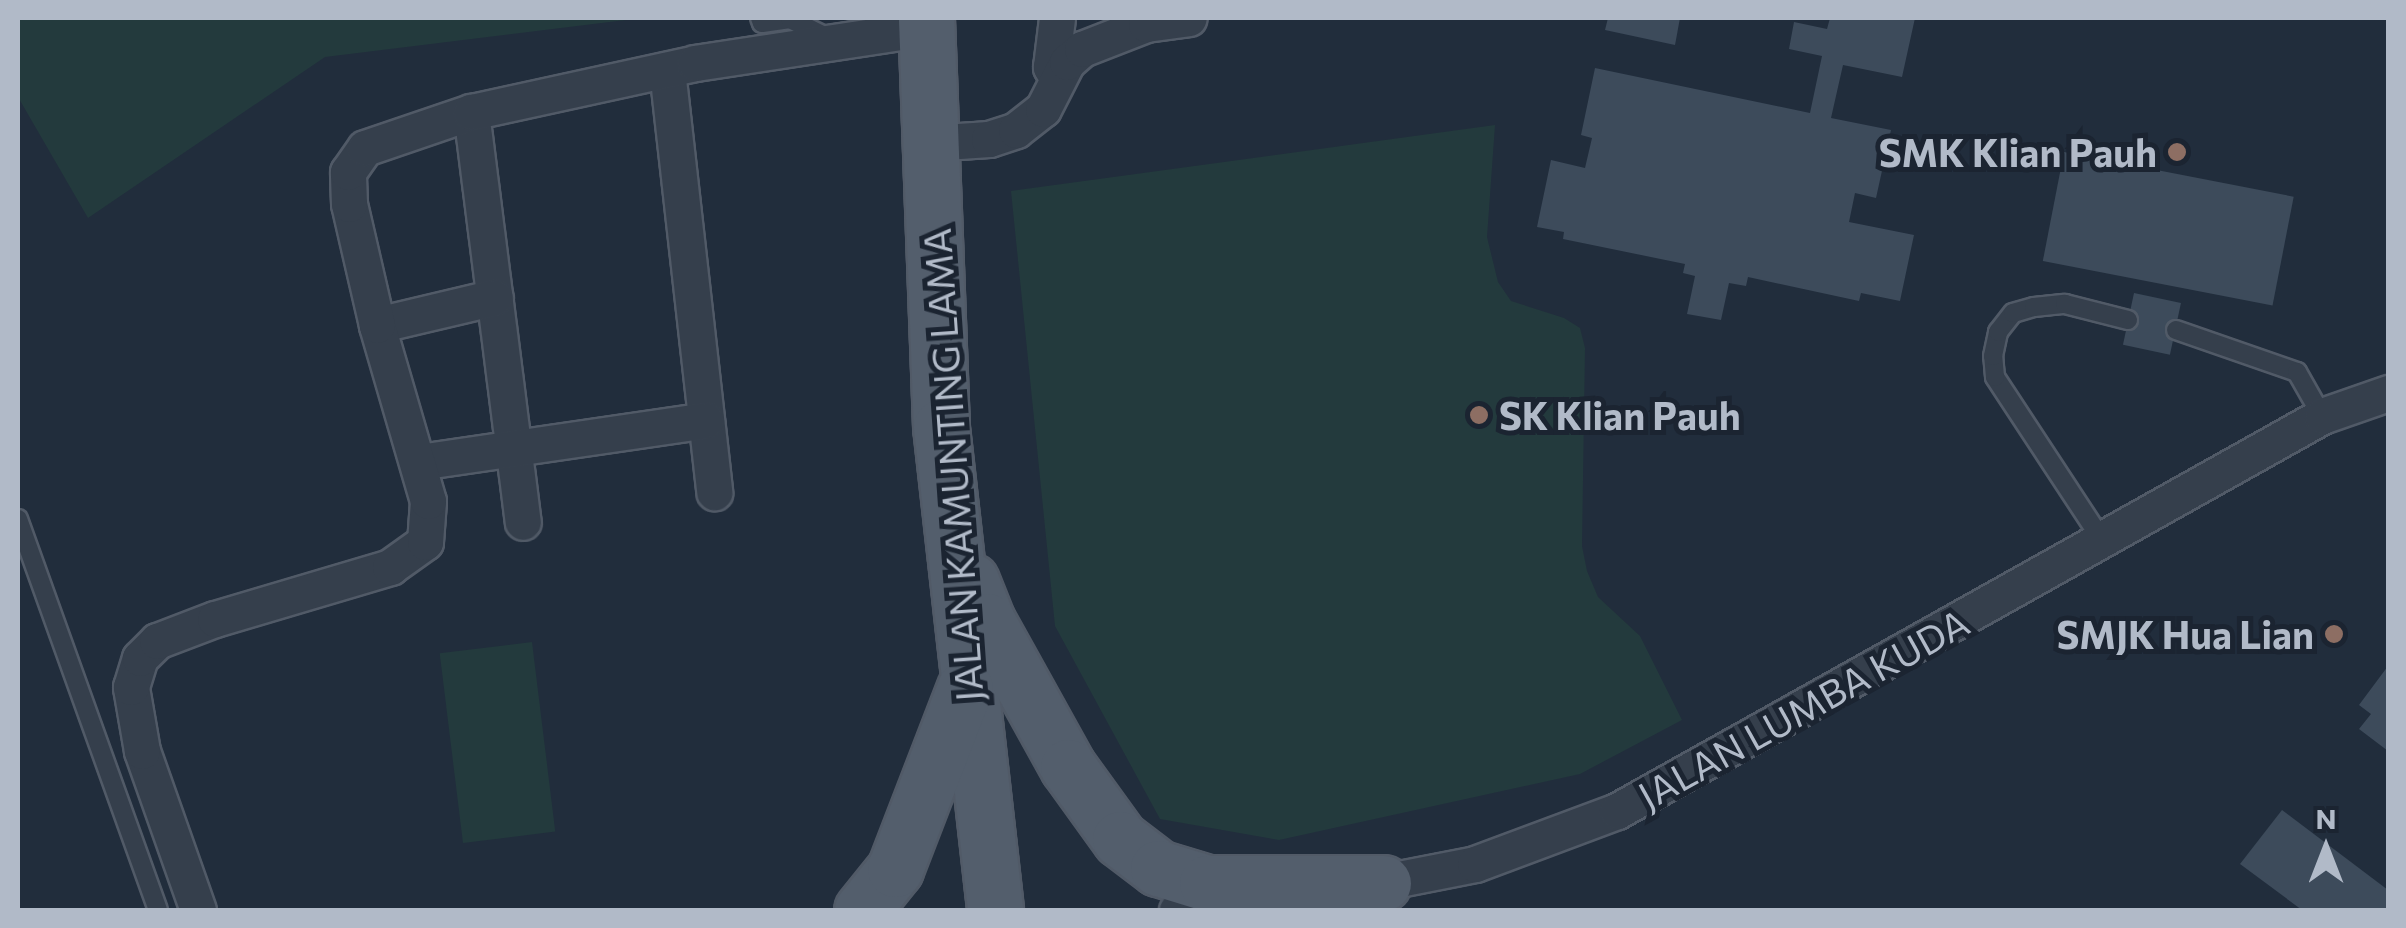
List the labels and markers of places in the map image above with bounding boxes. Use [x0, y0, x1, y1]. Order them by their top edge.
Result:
place label: SMK Klian Pauh [1879, 129, 2157, 175]
marker: SMK Klian Pauh [2166, 141, 2188, 163]
place label: SK Klian Pauh [1499, 392, 1741, 438]
marker: SK Klian Pauh [1468, 404, 1490, 426]
place label: SMJK Hua Lian [2057, 611, 2314, 657]
marker: SMJK Hua Lian [2323, 623, 2345, 645]

